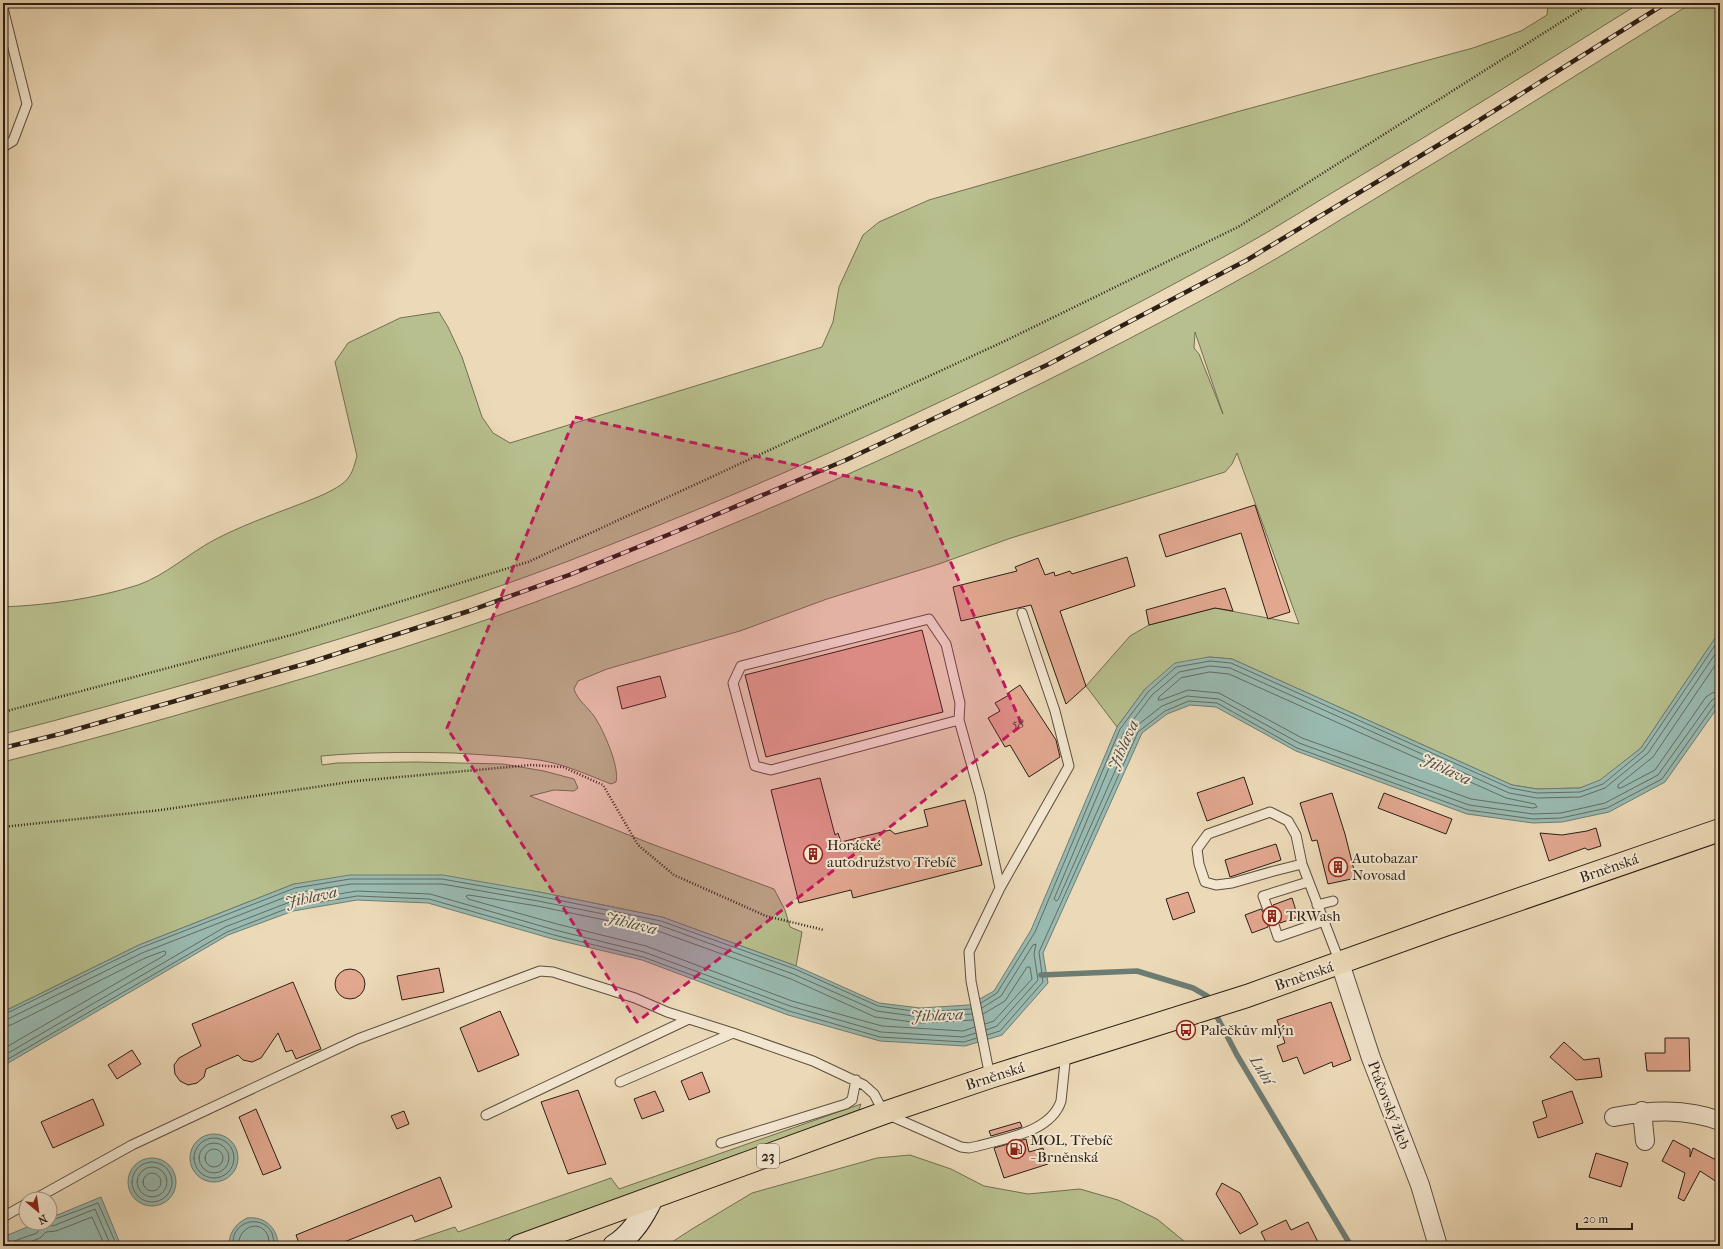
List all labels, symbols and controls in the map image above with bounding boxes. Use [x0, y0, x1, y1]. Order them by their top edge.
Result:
house number: 58 [1012, 716, 1024, 731]
water label: Jihlava [1104, 717, 1142, 773]
water label: Jihlava [1418, 749, 1474, 789]
place label: Horácké autodružstvo Třebíč [827, 836, 957, 871]
building icon: Horácké autodružstvo Třebíč [802, 843, 824, 865]
place label: Autobazar Novosad [1351, 849, 1418, 884]
street label: Brněnská [1577, 849, 1642, 886]
building icon: Autobazar Novosad [1327, 856, 1349, 878]
water label: Jihlava [283, 882, 339, 912]
building icon: TRWash [1261, 905, 1283, 927]
water label: Jihlava [603, 907, 659, 939]
place label: TRWash [1286, 907, 1341, 925]
street label: Brněnská [1272, 957, 1337, 994]
water label: Jihlava [910, 1005, 964, 1025]
bus stop icon: Palečkův mlýn [1175, 1019, 1197, 1041]
place label: Palečkův mlýn [1200, 1021, 1294, 1039]
water label: Lubí [1245, 1051, 1280, 1091]
street label: Brněnská [963, 1058, 1028, 1094]
street label: Ptáčovský žleb [1364, 1058, 1414, 1152]
place label: MOL, Třebíč - Brněnská [1030, 1131, 1113, 1166]
fuel station icon: MOL, Třebíč - Brněnská [1005, 1138, 1027, 1160]
road number: 23 [757, 1144, 779, 1168]
north arrow [18, 1191, 58, 1231]
scale bar [1577, 1205, 1632, 1231]
text: N [35, 1212, 49, 1227]
text: 20 m [1583, 1212, 1608, 1226]

